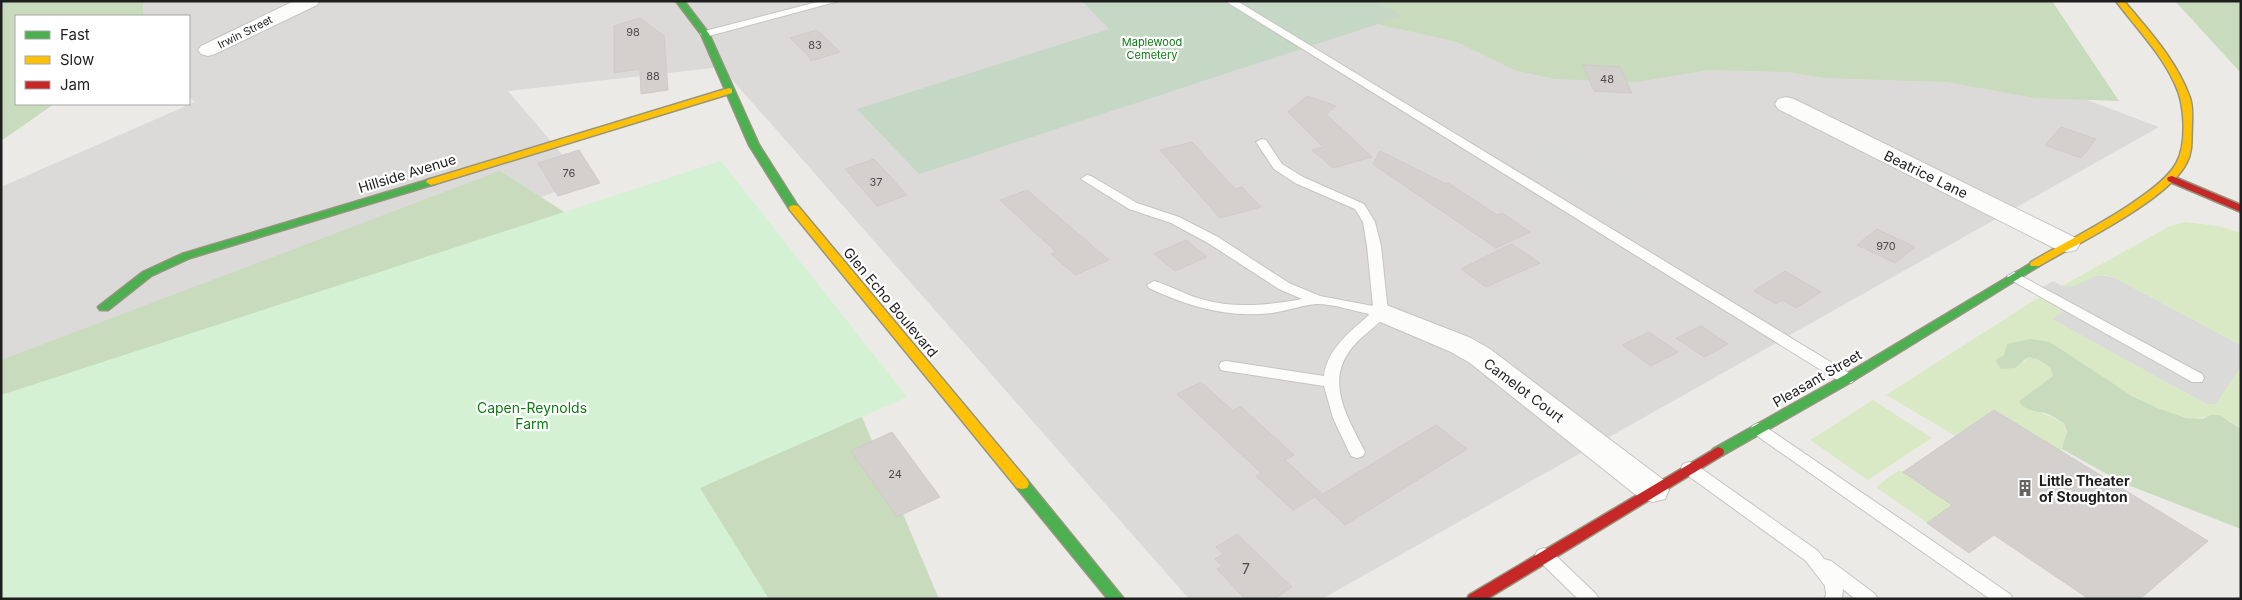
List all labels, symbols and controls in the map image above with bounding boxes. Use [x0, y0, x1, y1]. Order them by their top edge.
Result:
street label: Irwin Street [215, 12, 275, 52]
legend [15, 15, 190, 105]
text: Fast [60, 25, 90, 44]
house number: 98 [626, 25, 640, 39]
park label: Maplewood Cemetery [1122, 35, 1182, 62]
house number: 83 [808, 38, 822, 52]
text: Slow [60, 50, 94, 69]
house number: 88 [646, 69, 660, 83]
house number: 48 [1600, 72, 1614, 86]
text: Jam [60, 75, 90, 94]
street label: Beatrice Lane [1881, 146, 1971, 202]
street label: Hillside Avenue [356, 150, 458, 196]
house number: 76 [563, 166, 576, 180]
house number: 37 [869, 175, 883, 189]
house number: 970 [1876, 239, 1896, 253]
street label: Glen Echo Boulevard [840, 244, 942, 360]
street label: Pleasant Street [1769, 345, 1865, 410]
street label: Camelot Court [1481, 354, 1568, 426]
park label: Capen-Reynolds Farm [477, 399, 587, 432]
house number: 24 [888, 467, 902, 481]
place label: Little Theater of Stoughton [2039, 472, 2130, 505]
building icon: Little Theater of Stoughton [2015, 478, 2035, 498]
house number: 7 [1242, 560, 1250, 577]

